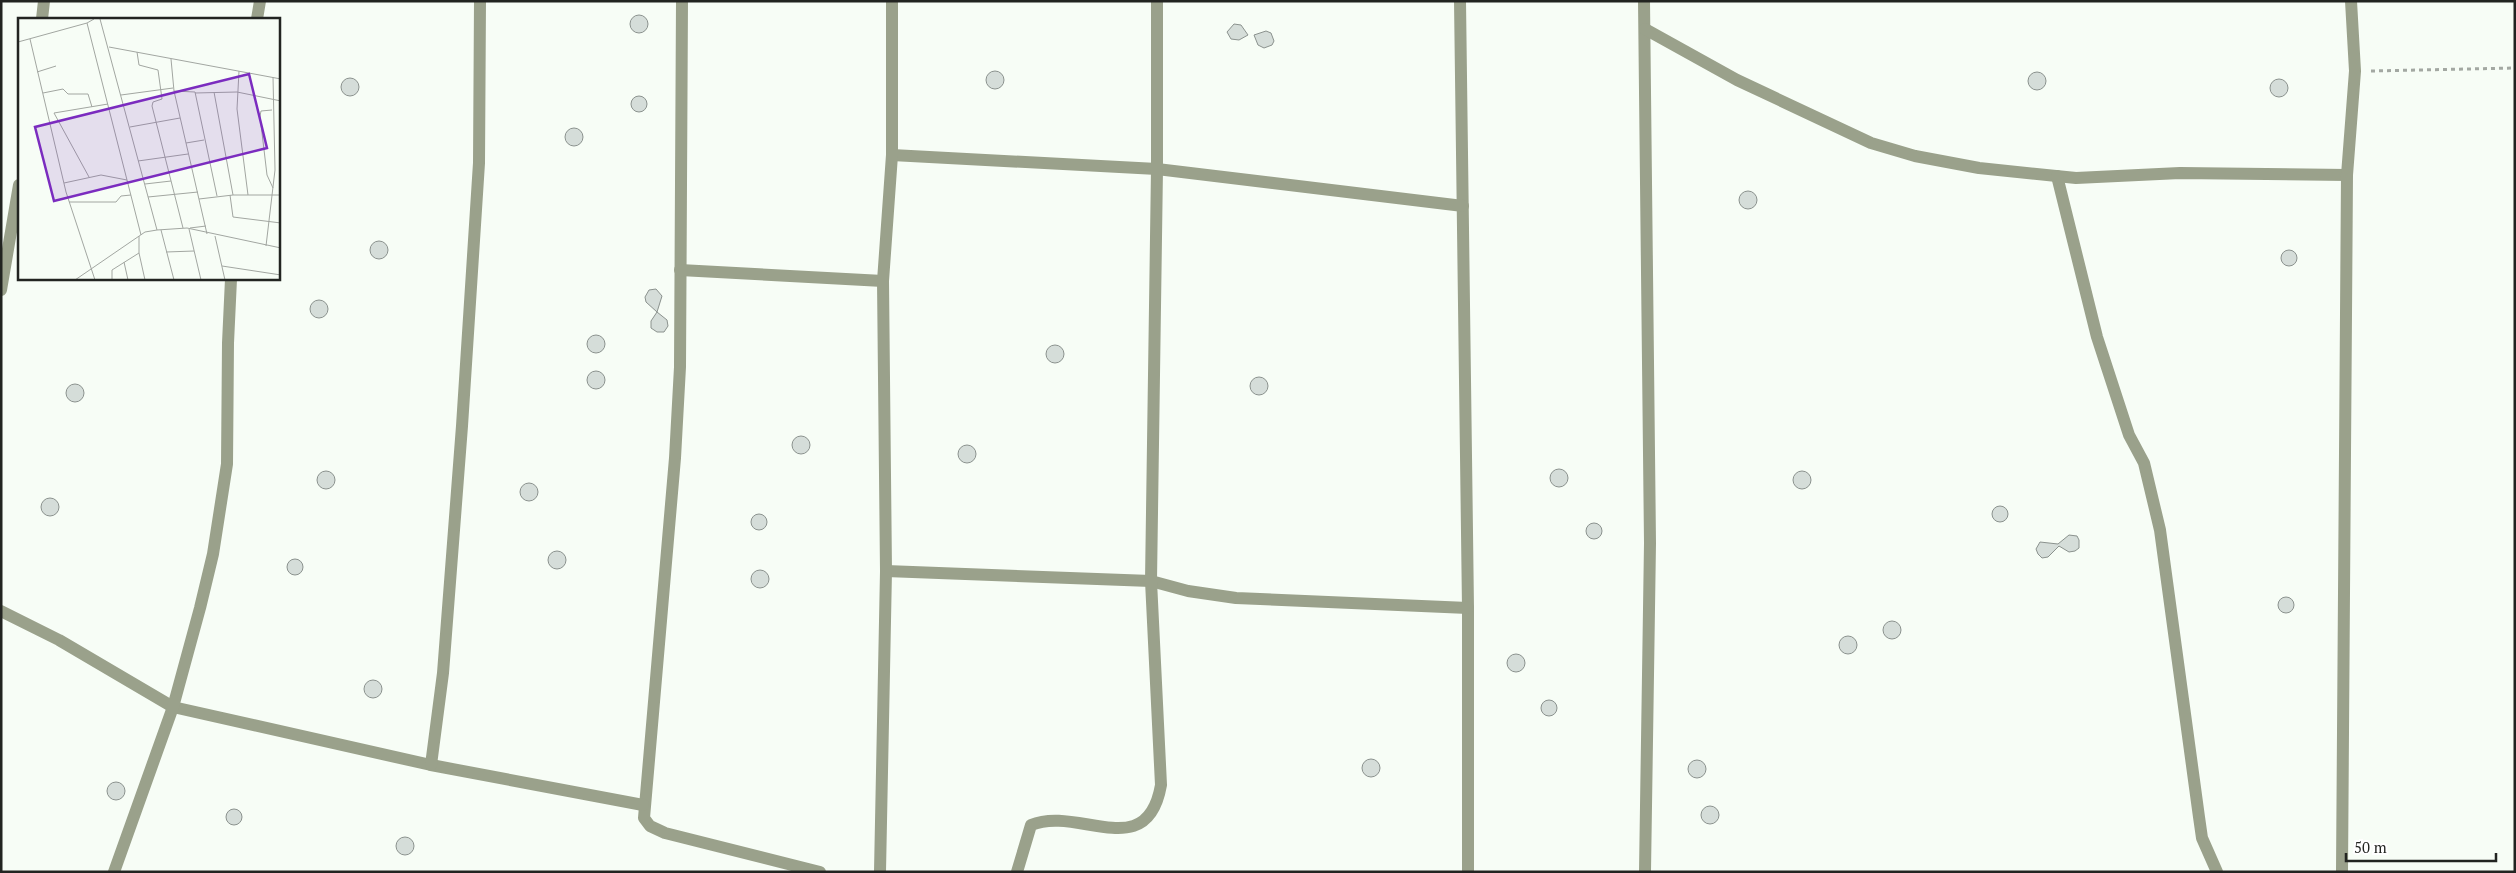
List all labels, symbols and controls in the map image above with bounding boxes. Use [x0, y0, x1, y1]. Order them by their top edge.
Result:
inset map [18, 18, 280, 280]
scale bar [2346, 830, 2496, 862]
text: 50 m [2354, 837, 2387, 857]

